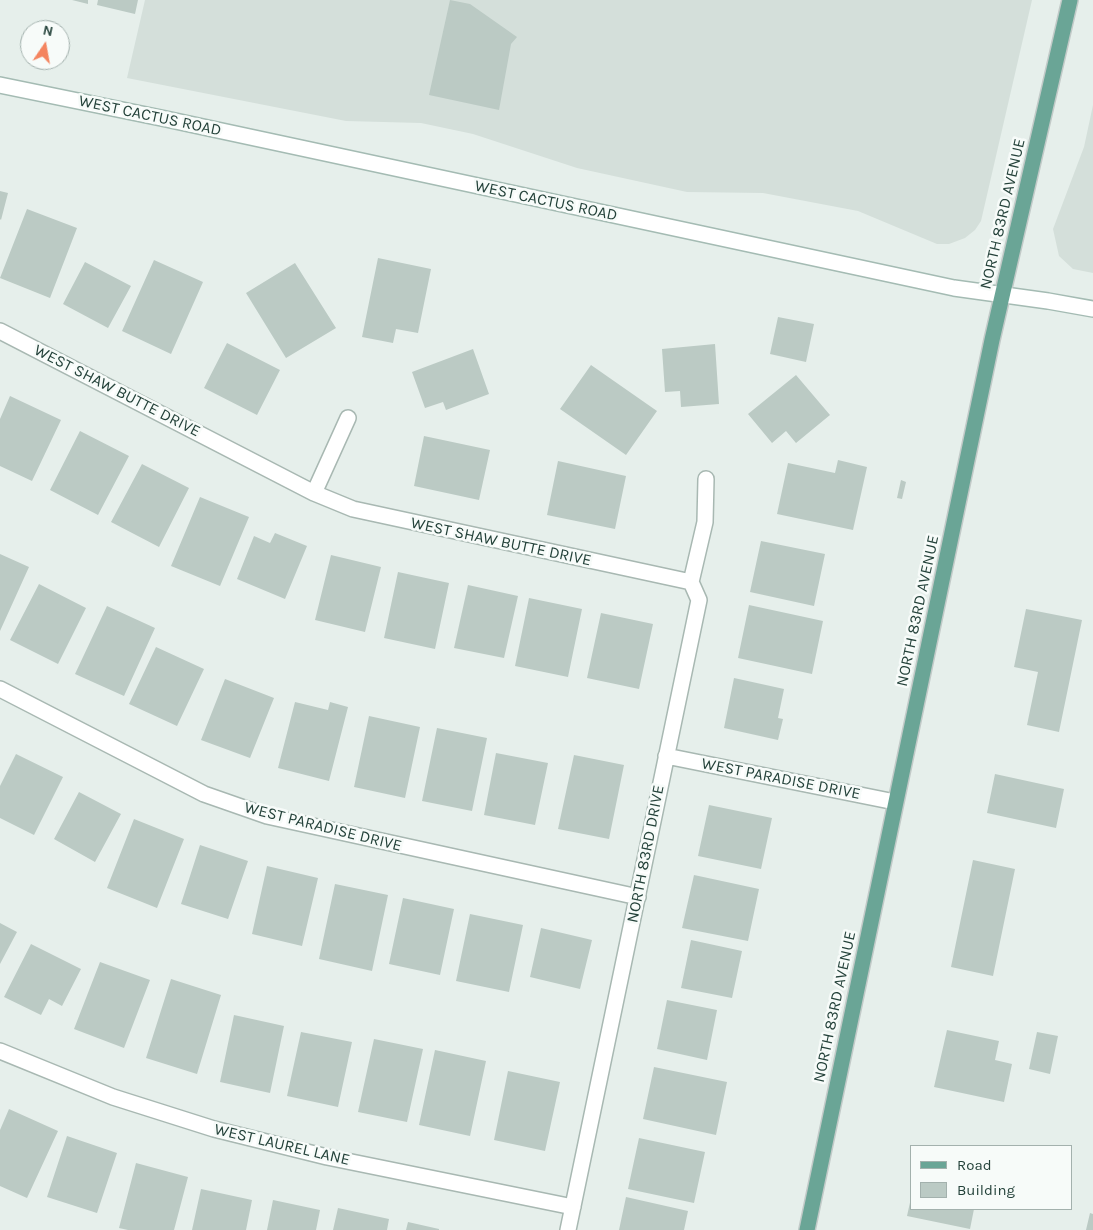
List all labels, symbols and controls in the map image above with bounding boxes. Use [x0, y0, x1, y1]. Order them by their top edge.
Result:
north arrow [20, 20, 70, 70]
text: N [41, 21, 55, 40]
street label: WEST CACTUS ROAD [77, 91, 223, 141]
street label: NORTH 83RD AVENUE [976, 137, 1030, 291]
street label: WEST CACTUS ROAD [473, 176, 619, 226]
street label: WEST SHAW BUTTE DRIVE [31, 341, 203, 441]
street label: WEST SHAW BUTTE DRIVE [409, 513, 593, 571]
street label: NORTH 83RD AVENUE [893, 534, 943, 688]
street label: WEST PARADISE DRIVE [700, 754, 862, 804]
street label: NORTH 83RD DRIVE [623, 784, 669, 924]
street label: WEST PARADISE DRIVE [242, 798, 404, 856]
street label: NORTH 83RD AVENUE [810, 930, 860, 1084]
street label: WEST LAUREL LANE [212, 1120, 352, 1170]
legend [910, 1145, 1073, 1210]
text: Road [957, 1156, 992, 1174]
text: Building [957, 1181, 1015, 1199]

